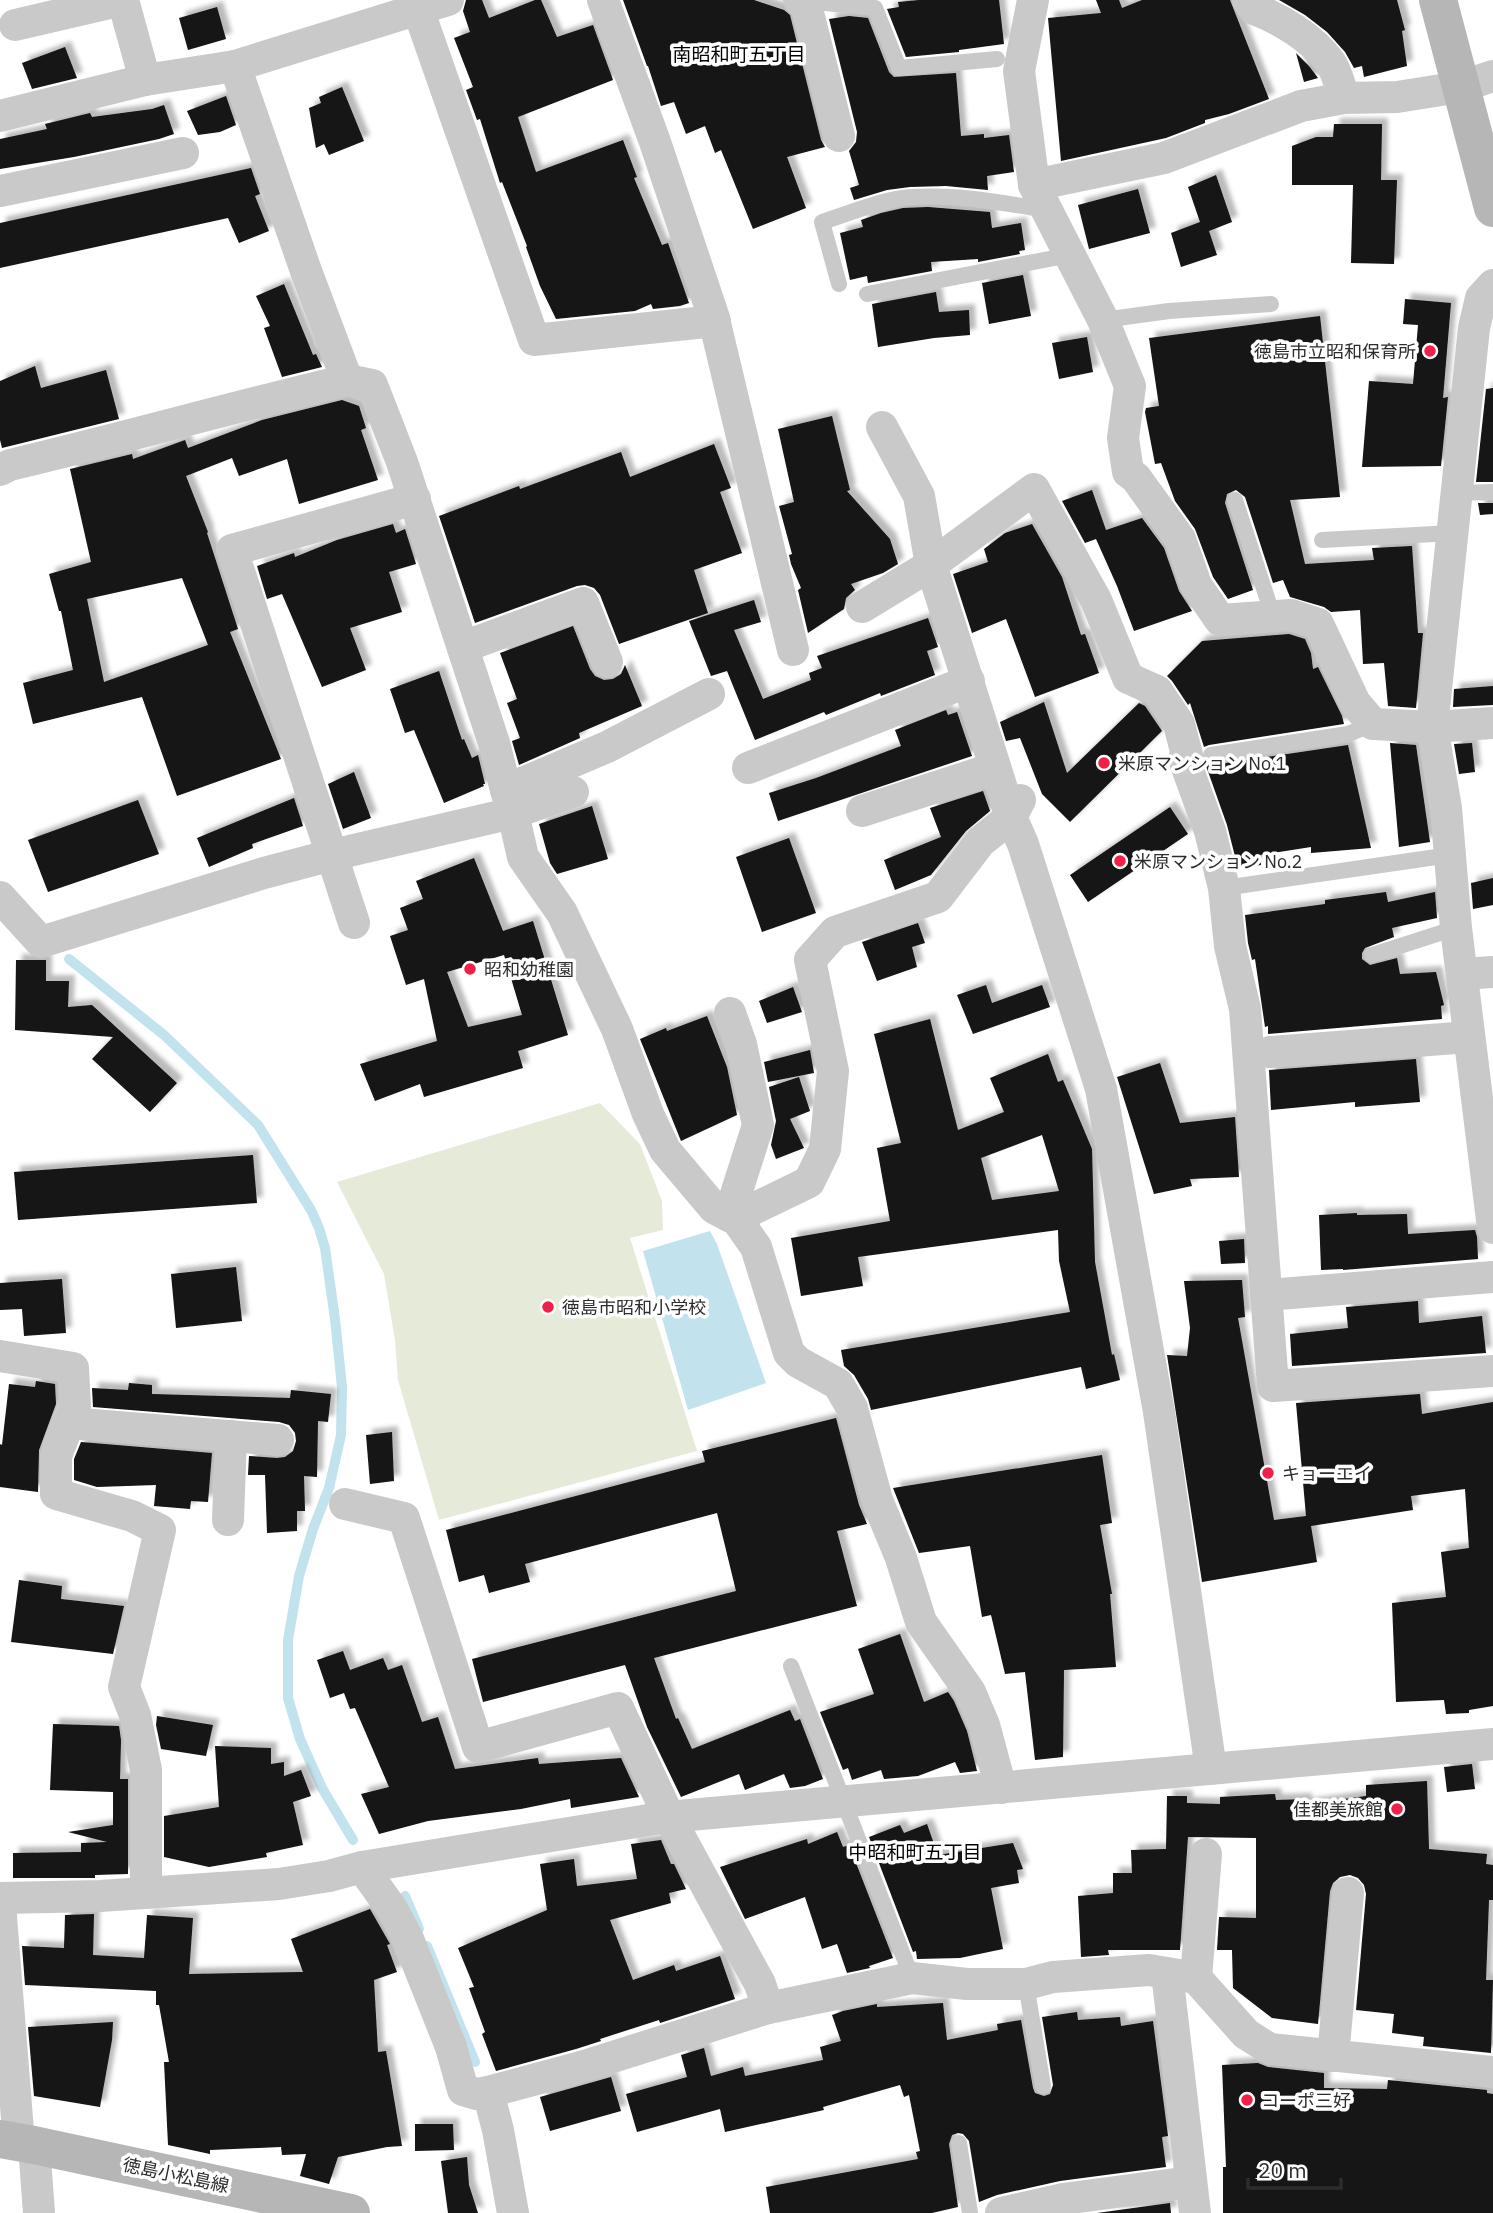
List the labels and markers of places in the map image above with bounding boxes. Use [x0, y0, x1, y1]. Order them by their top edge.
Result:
place label: 徳島市立昭和保育所 [1254, 340, 1416, 363]
marker: 徳島市立昭和保育所 [1422, 343, 1438, 359]
place label: 米原マンション No.1 [1118, 752, 1286, 775]
marker: 米原マンション No.1 [1096, 755, 1112, 771]
place label: 米原マンション No.2 [1134, 850, 1302, 873]
marker: 米原マンション No.2 [1112, 853, 1128, 869]
place label: 昭和幼稚園 [484, 958, 574, 981]
marker: 昭和幼稚園 [462, 961, 478, 977]
place label: 徳島市昭和小学校 [562, 1296, 706, 1319]
marker: 徳島市昭和小学校 [540, 1299, 556, 1315]
place label: キョーエイ [1282, 1462, 1372, 1485]
marker: キョーエイ [1260, 1465, 1276, 1481]
place label: 佳都美旅館 [1293, 1798, 1383, 1821]
marker: 佳都美旅館 [1389, 1801, 1405, 1817]
place label: コーポ三好 [1261, 2089, 1351, 2112]
marker: コーポ三好 [1239, 2092, 1255, 2108]

